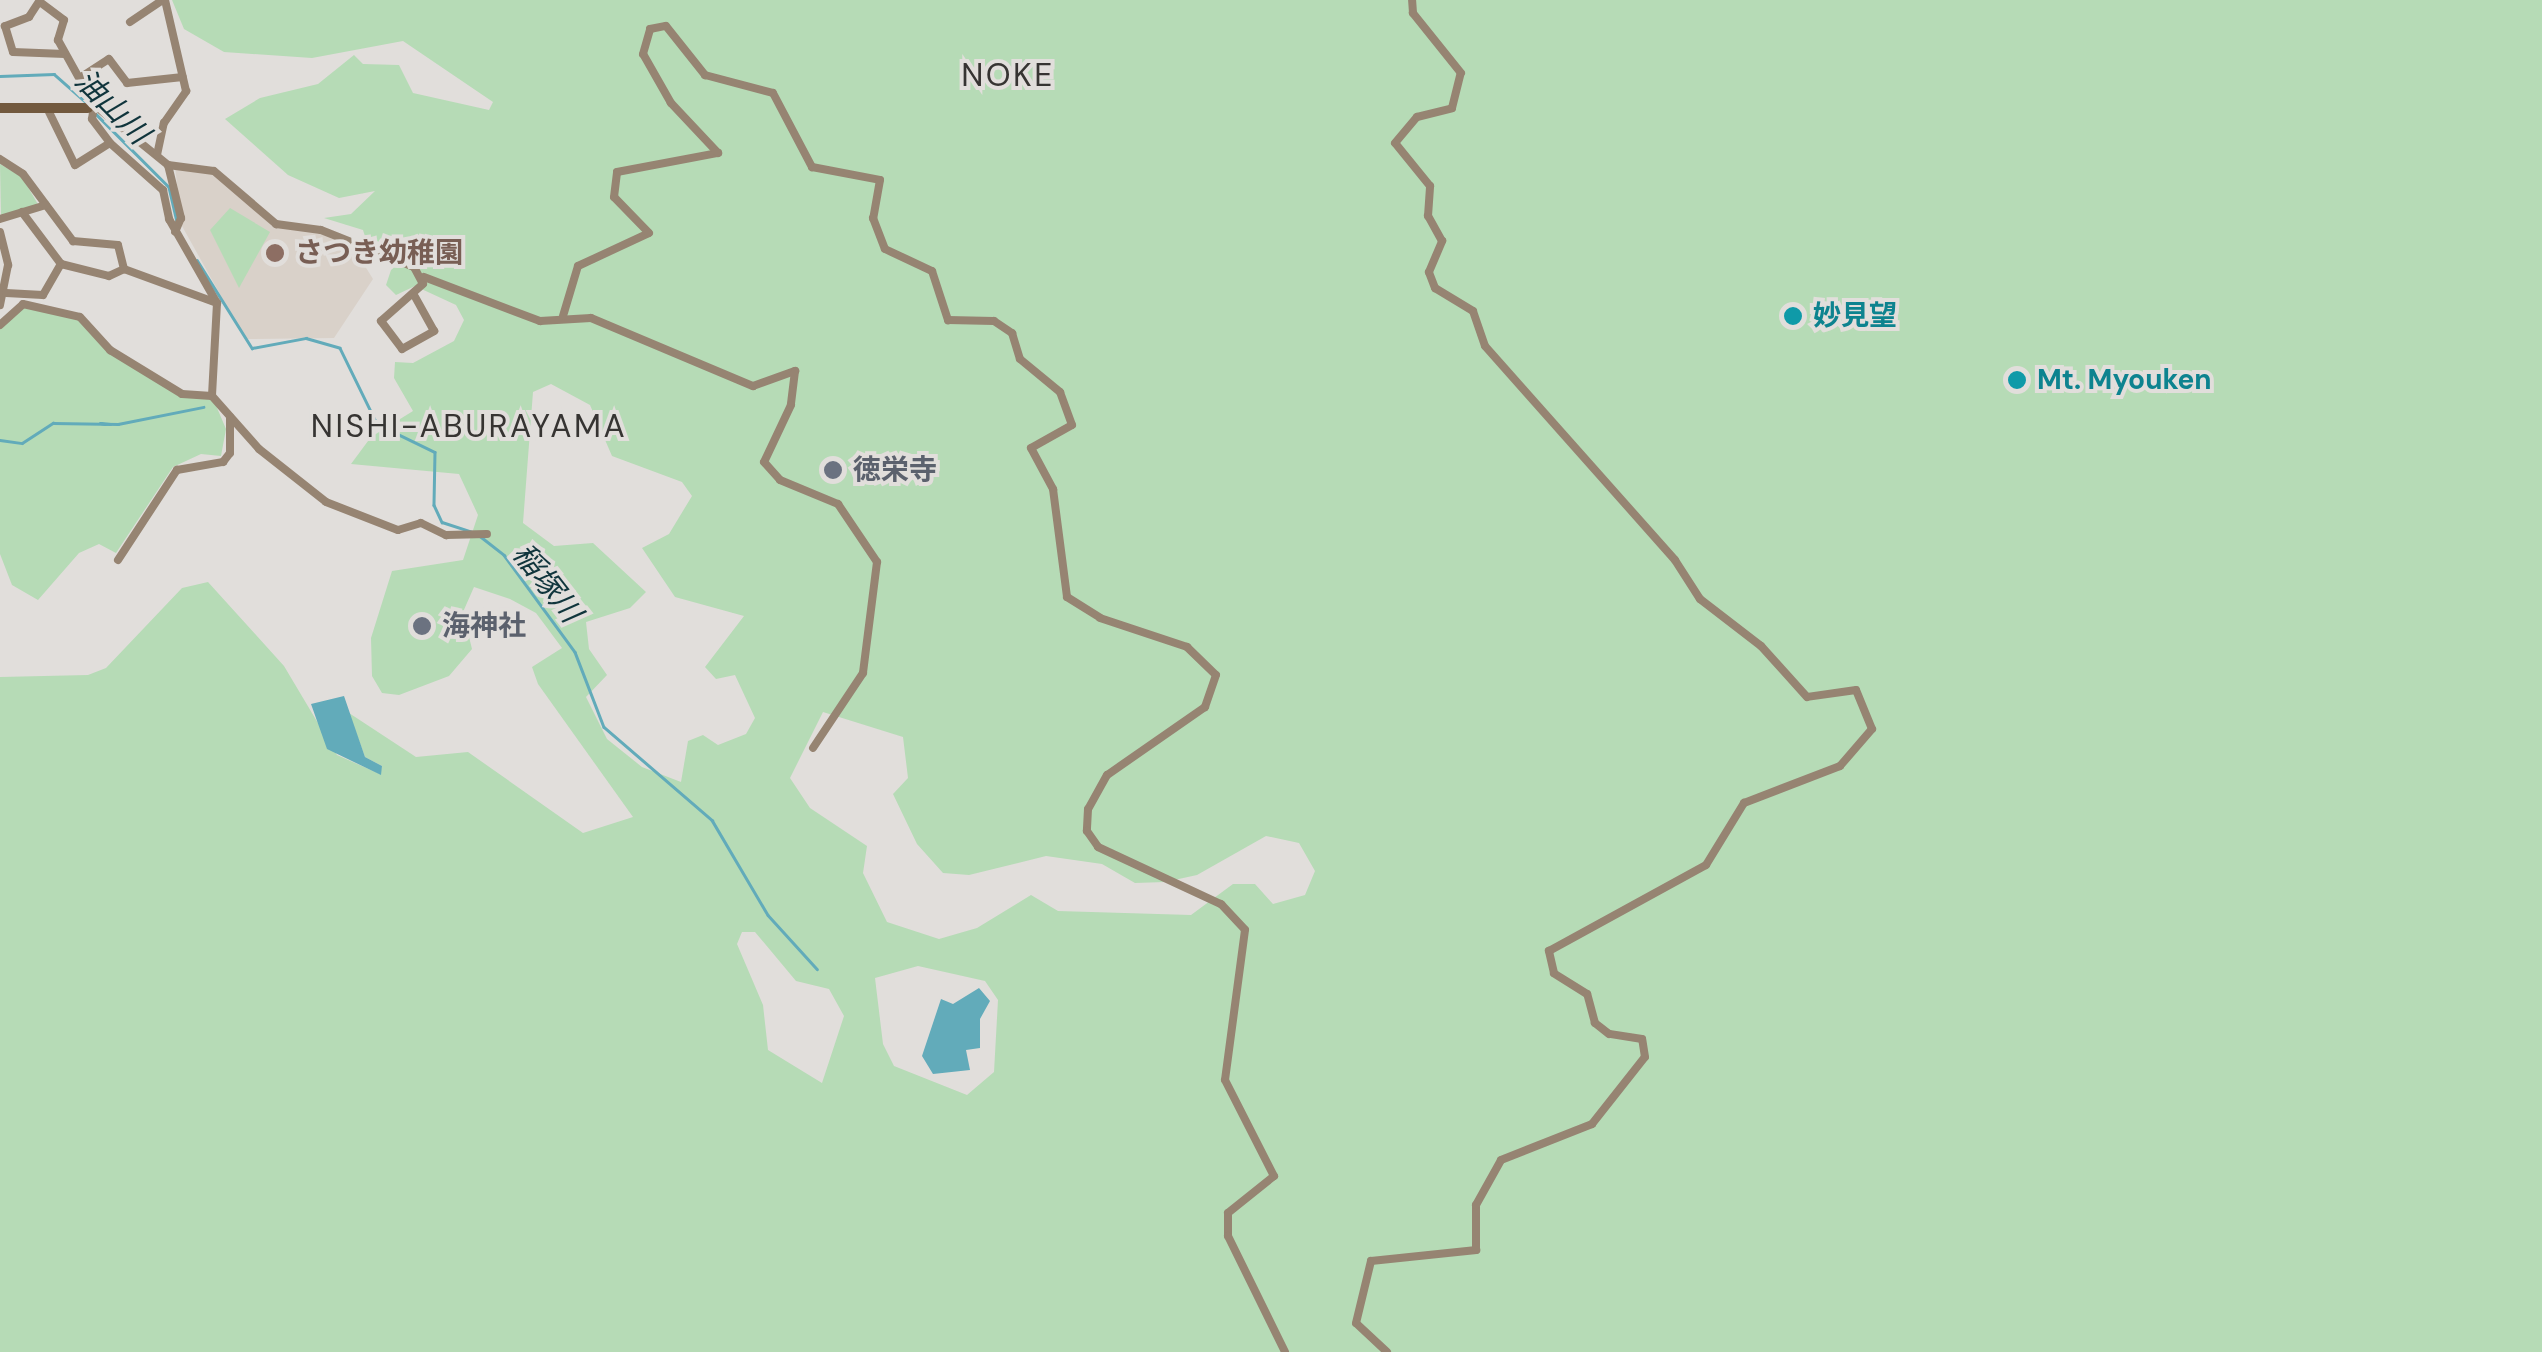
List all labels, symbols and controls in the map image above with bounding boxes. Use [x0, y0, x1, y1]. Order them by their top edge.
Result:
district label: NOKE [961, 56, 1055, 94]
water label: 油山川 [67, 62, 157, 152]
place label: さつき幼稚園 [295, 236, 463, 270]
marker: さつき幼稚園 [264, 242, 286, 264]
place label: 妙見望 [1813, 299, 1897, 333]
marker: 妙見望 [1782, 305, 1804, 327]
place label: Mt. Myouken [2037, 363, 2212, 397]
marker: Mt. Myouken [2006, 369, 2028, 391]
district label: NISHI-ABURAYAMA [311, 407, 627, 445]
place label: 徳栄寺 [853, 453, 937, 487]
marker: 徳栄寺 [822, 459, 844, 481]
water label: 稲塚川 [505, 536, 589, 630]
place label: 海神社 [442, 609, 526, 643]
marker: 海神社 [411, 615, 433, 637]

